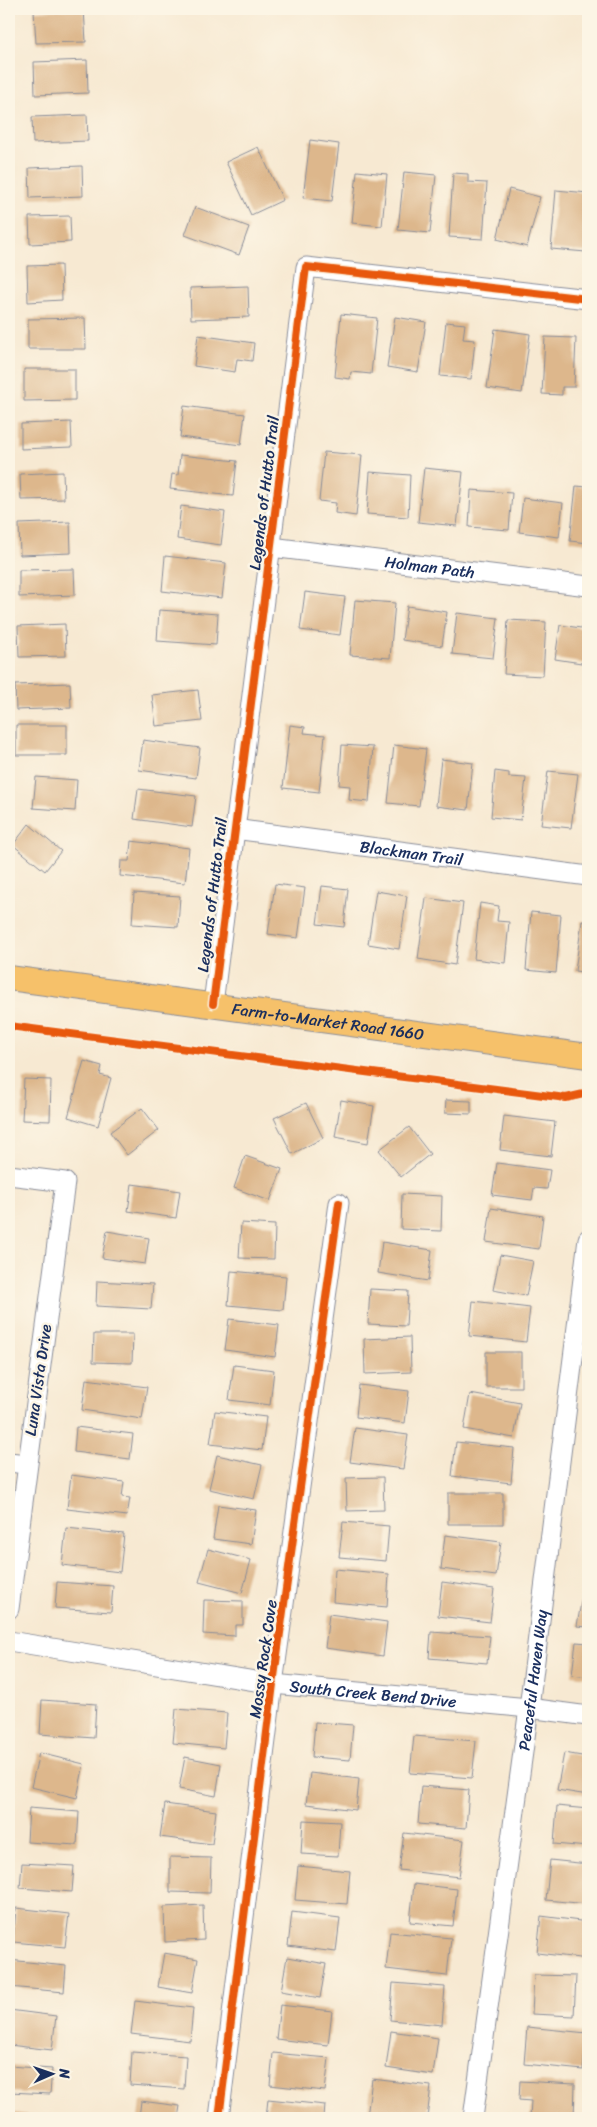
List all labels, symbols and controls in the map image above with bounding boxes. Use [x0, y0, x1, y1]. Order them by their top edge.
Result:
street label: Legends of Hutto Trail [240, 414, 288, 572]
street label: Holman Path [383, 547, 476, 586]
street label: Legends of Hutto Trail [188, 816, 236, 974]
street label: Blackman Trail [358, 831, 465, 874]
street label: Farm-to-Market Road 1660 [230, 994, 426, 1048]
street label: Luna Vista Drive [16, 1322, 60, 1438]
street label: Mossy Rock Cove [240, 1598, 286, 1720]
street label: Peaceful Haven Way [509, 1607, 556, 1752]
street label: South Creek Bend Drive [288, 1671, 458, 1716]
north arrow [28, 2050, 78, 2100]
text: N [52, 2067, 77, 2079]

